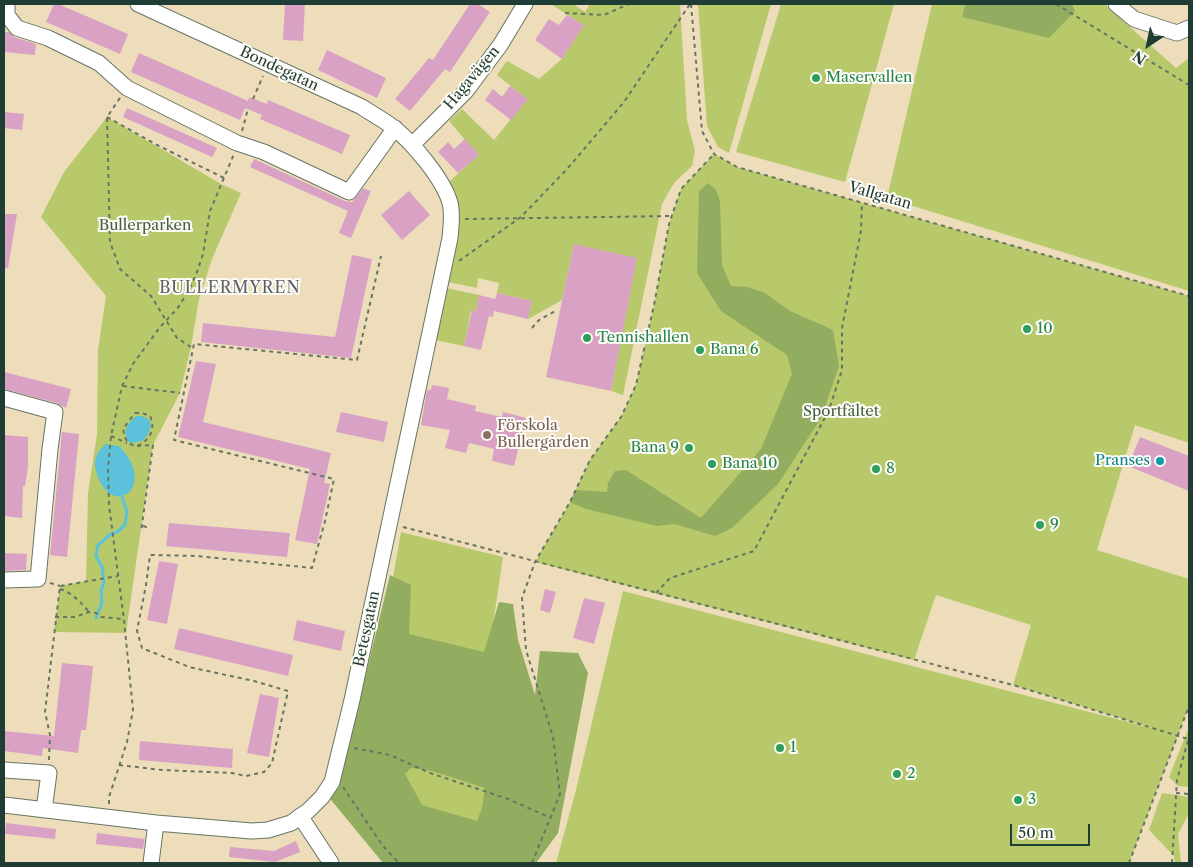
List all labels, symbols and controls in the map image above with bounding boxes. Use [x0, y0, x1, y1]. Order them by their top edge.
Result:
north arrow [1123, 20, 1173, 70]
street label: Bondegatan [237, 43, 321, 95]
street label: Hagavägen [440, 43, 504, 113]
text: N [1130, 47, 1150, 68]
place label: Maservallen [826, 69, 912, 87]
marker: Maservallen [810, 72, 822, 84]
street label: Vallgatan [846, 178, 914, 214]
park label: Bullerparken [99, 217, 191, 235]
district label: BULLERMYREN [158, 278, 302, 298]
place label: 10 [1037, 320, 1053, 338]
marker: 10 [1021, 323, 1033, 335]
place label: Tennishallen [597, 329, 689, 347]
marker: Tennishallen [581, 332, 593, 344]
place label: Bana 6 [710, 341, 758, 359]
marker: Bana 6 [694, 344, 706, 356]
park label: Sportfältet [803, 403, 879, 421]
place label: Förskola Bullergården [497, 417, 589, 452]
marker: Förskola Bullergården [481, 429, 493, 441]
place label: Bana 9 [631, 439, 679, 457]
marker: Bana 9 [683, 442, 695, 454]
place label: Pranses [1095, 452, 1150, 470]
place label: Bana 10 [722, 455, 777, 473]
marker: Pranses [1154, 455, 1166, 467]
marker: Bana 10 [706, 458, 718, 470]
place label: 8 [886, 460, 895, 478]
marker: 8 [870, 463, 882, 475]
place label: 9 [1050, 516, 1059, 534]
marker: 9 [1034, 519, 1046, 531]
street label: Betesgatan [350, 589, 384, 669]
place label: 1 [790, 739, 796, 757]
marker: 1 [774, 742, 786, 754]
place label: 2 [907, 765, 916, 783]
marker: 2 [891, 768, 903, 780]
place label: 3 [1028, 791, 1036, 809]
marker: 3 [1012, 794, 1024, 806]
scale bar [1013, 814, 1093, 846]
text: 50 m [1018, 823, 1054, 842]

